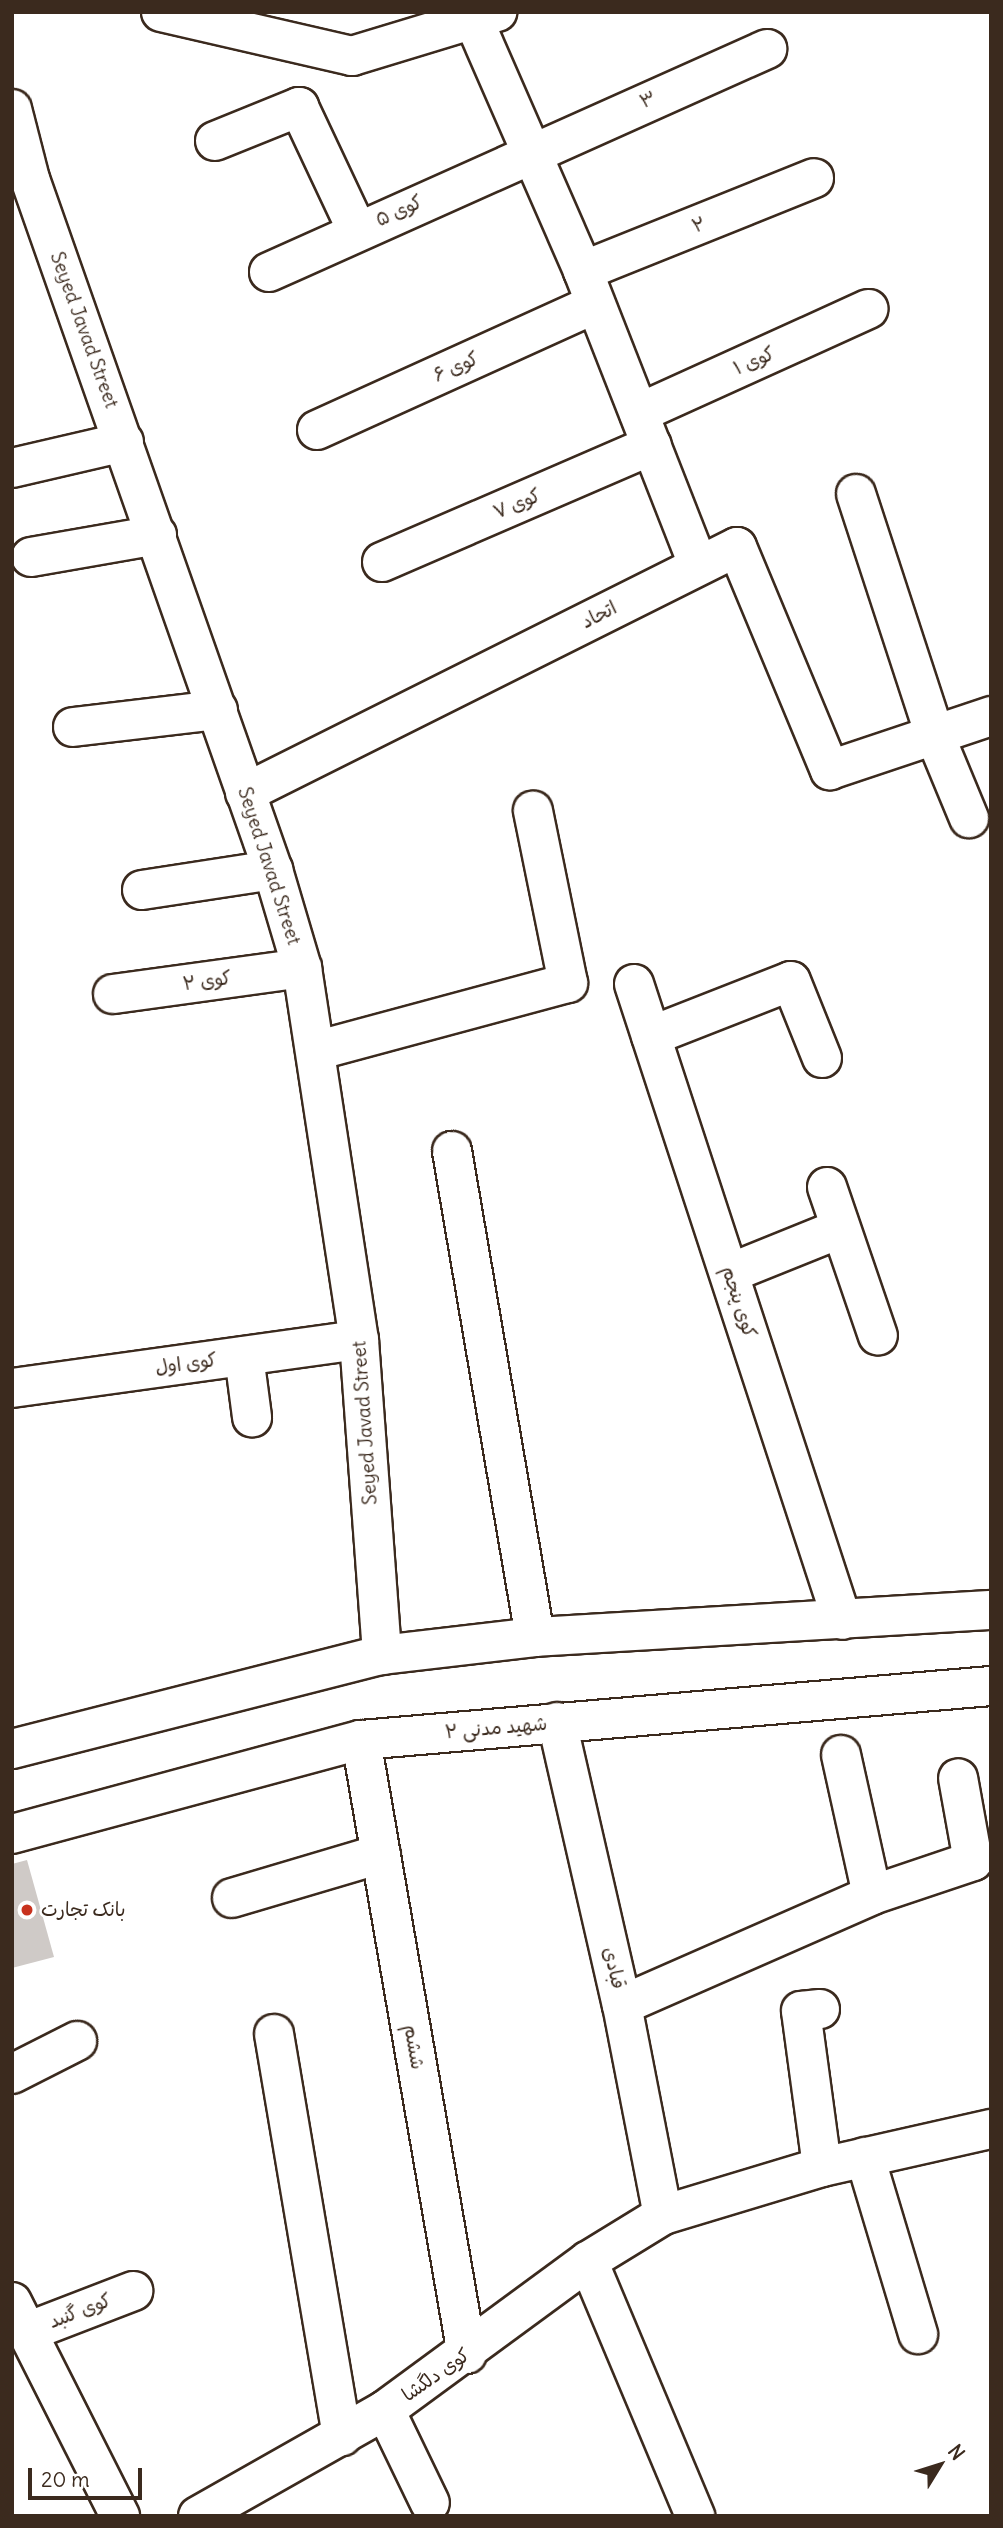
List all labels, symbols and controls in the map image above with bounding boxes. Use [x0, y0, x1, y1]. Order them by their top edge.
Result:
street label: ۳ [636, 86, 660, 114]
street label: کوی ۵ [372, 190, 426, 232]
street label: ۲ [689, 212, 709, 238]
street label: Seyed Javad Street [45, 249, 123, 411]
street label: کوی ۱ [730, 342, 778, 380]
street label: کوی ۶ [430, 347, 482, 387]
street label: کوی ۷ [490, 484, 544, 524]
street label: اتحاد [577, 596, 621, 634]
street label: Seyed Javad Street [233, 784, 305, 948]
street label: کوی ۲ [181, 966, 233, 996]
street label: کوی پنجم [717, 1263, 761, 1341]
street label: Seyed Javad Street [348, 1340, 382, 1506]
street label: کوی اول [154, 1348, 218, 1380]
street label: شهید مدنی ۲ [444, 1712, 548, 1744]
place label: بانک تجارت [41, 1899, 126, 1921]
marker: بانک تجارت [19, 1902, 35, 1918]
street label: قبادی [598, 1945, 630, 1991]
street label: ششم [399, 2023, 429, 2071]
street label: کوی گنبد [46, 2289, 114, 2333]
street label: کوی دلگشا [398, 2343, 474, 2407]
north arrow [905, 2430, 975, 2500]
text: N [943, 2439, 970, 2465]
scale bar [32, 2454, 145, 2498]
text: 20 m [41, 2466, 90, 2493]

